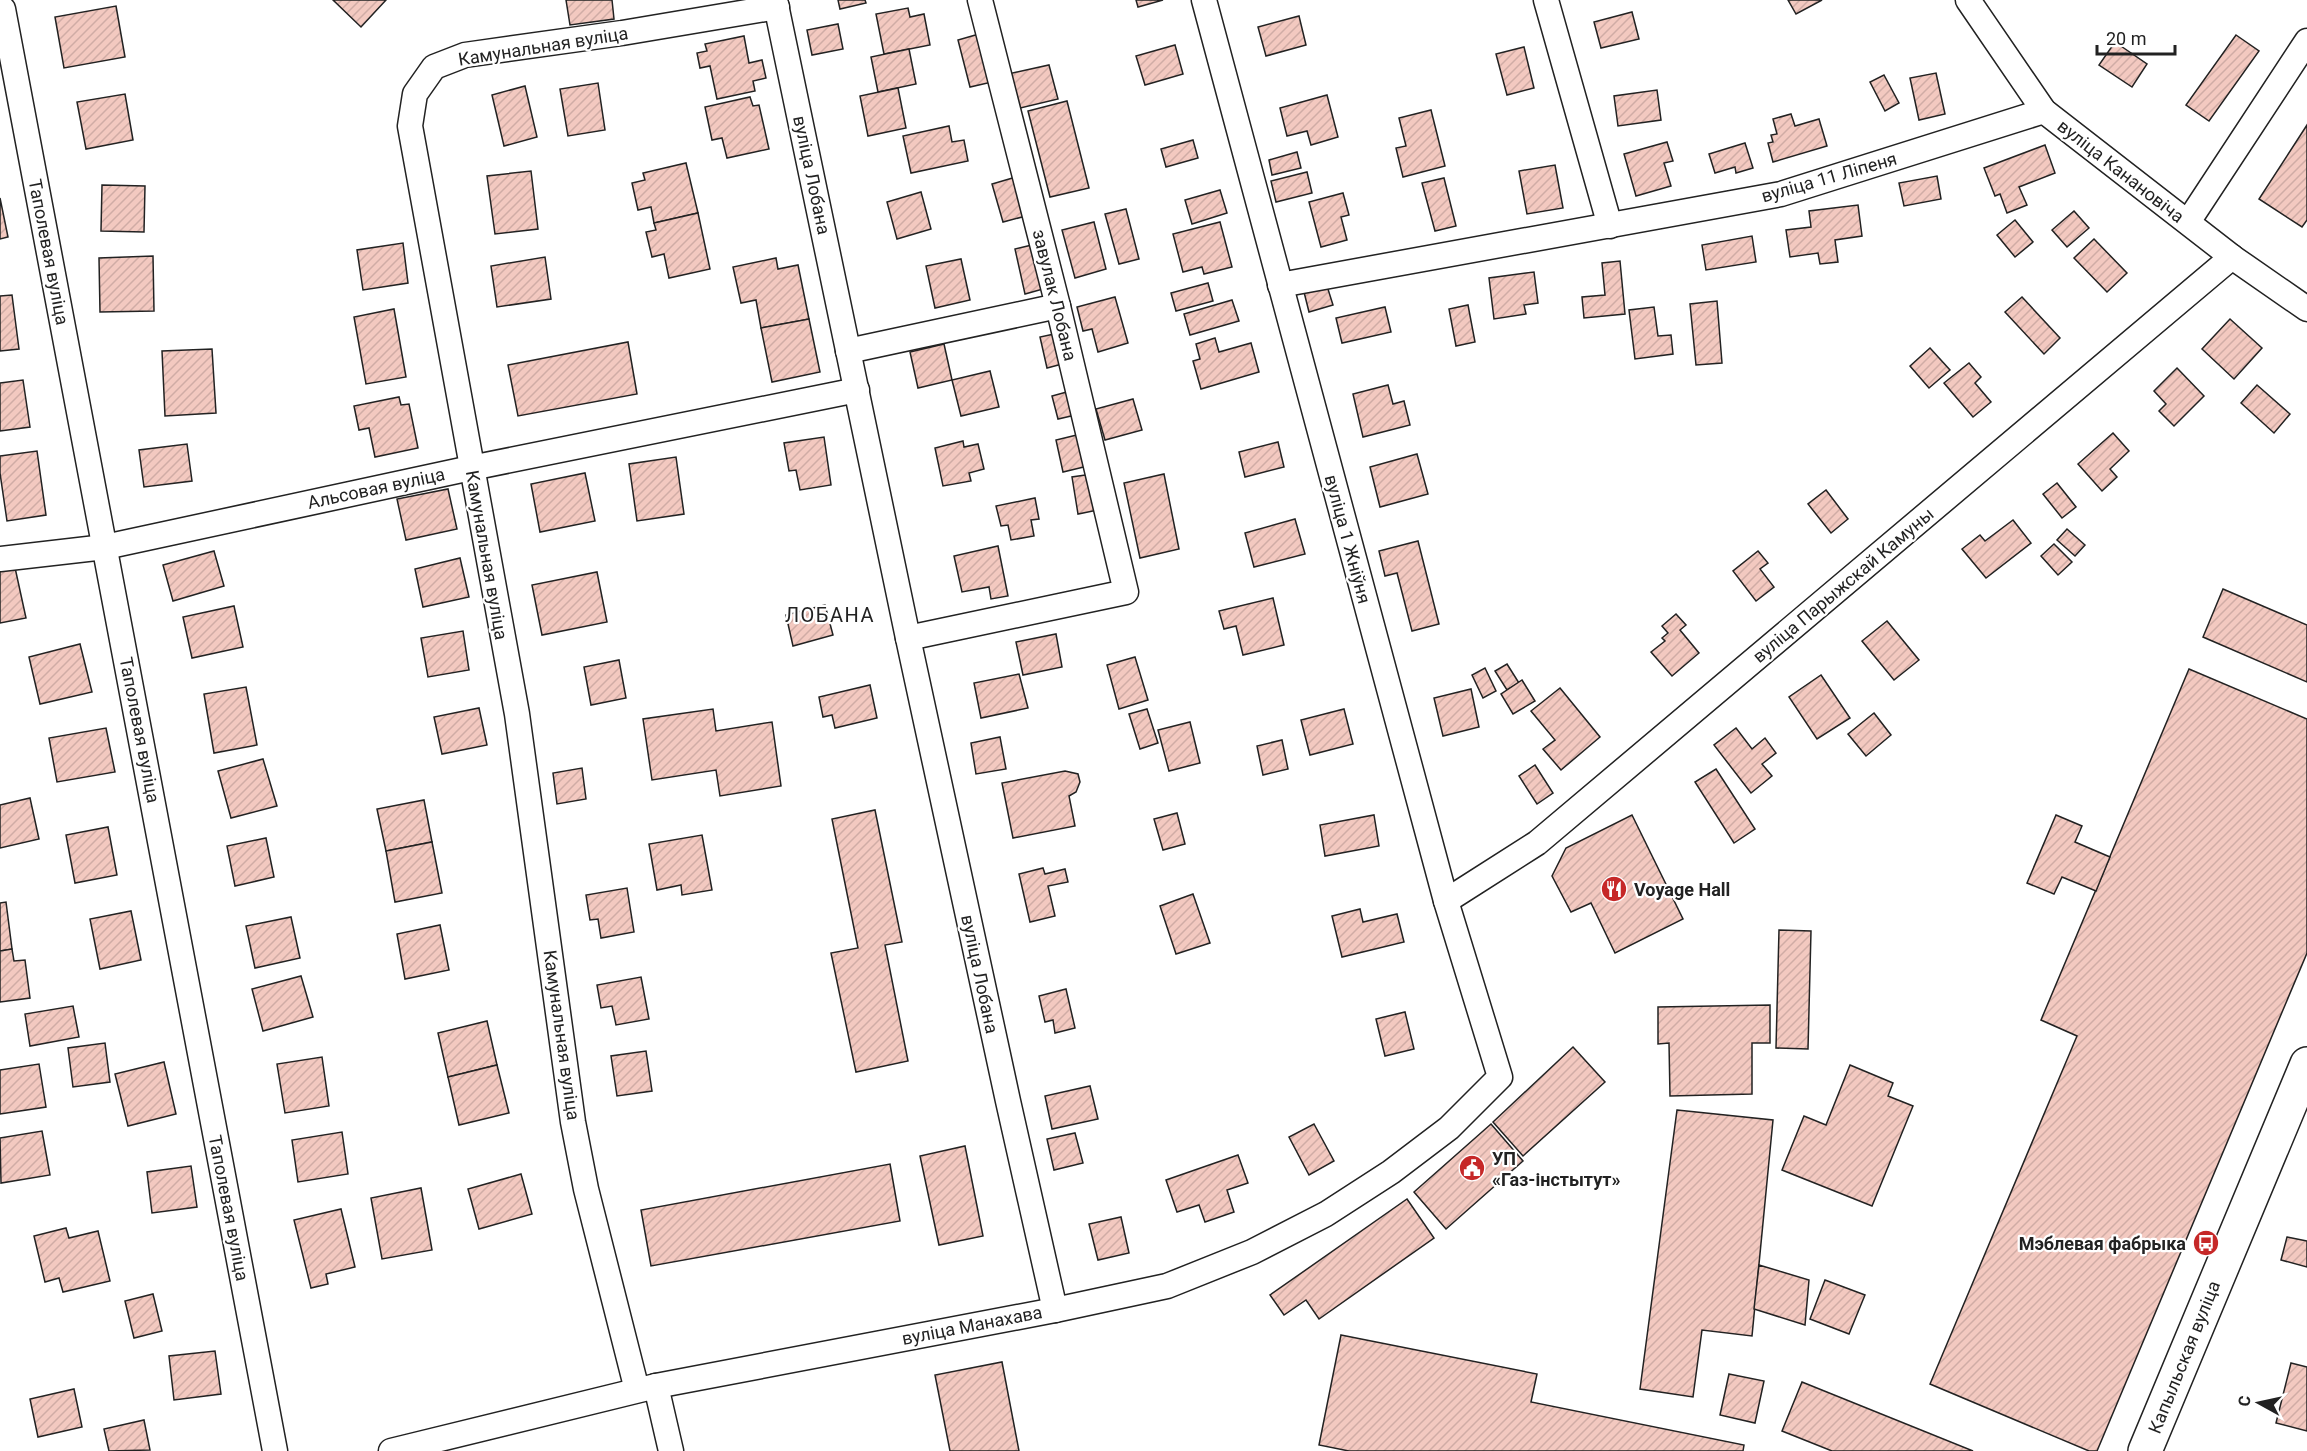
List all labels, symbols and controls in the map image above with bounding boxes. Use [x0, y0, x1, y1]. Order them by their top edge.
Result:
scale bar [2097, 18, 2175, 56]
street label: Камунальная вуліца [457, 22, 629, 70]
text: 20 m [2106, 28, 2146, 49]
street label: вуліца Лобана [789, 114, 835, 236]
street label: вуліца Канановіча [2054, 115, 2188, 227]
street label: вуліца 11 Ліпеня [1759, 148, 1899, 206]
street label: Таполевая вуліца [25, 177, 73, 327]
street label: завулак Лобана [1029, 227, 1081, 363]
street label: Альсовая вуліца [305, 463, 447, 513]
street label: Камунальная вуліца [462, 469, 512, 641]
street label: вуліца 1 Жніўня [1321, 472, 1375, 606]
street label: вуліца Парыжскай Камуны [1748, 503, 1938, 667]
district label: ЛОБАНА [785, 603, 875, 627]
street label: Таполевая вуліца [116, 655, 164, 805]
restaurant icon: Voyage Hall [1599, 874, 1629, 904]
place label: Voyage Hall [1634, 879, 1730, 900]
street label: вуліца Лобана [957, 913, 1003, 1035]
street label: Камунальная вуліца [540, 949, 584, 1121]
street label: Таполевая вуліца [205, 1133, 253, 1283]
place label: УП «Газ-інстытут» [1492, 1148, 1620, 1190]
public building icon: УП «Газ-інстытут» [1457, 1153, 1487, 1183]
bus stop icon: Мэблевая фабрыка [2191, 1228, 2221, 1258]
place label: Мэблевая фабрыка [2019, 1233, 2186, 1254]
street label: Капыльская вуліца [2144, 1278, 2224, 1436]
street label: вуліца Манахава [900, 1301, 1044, 1349]
north arrow [2229, 1373, 2289, 1433]
text: С [2235, 1394, 2255, 1407]

